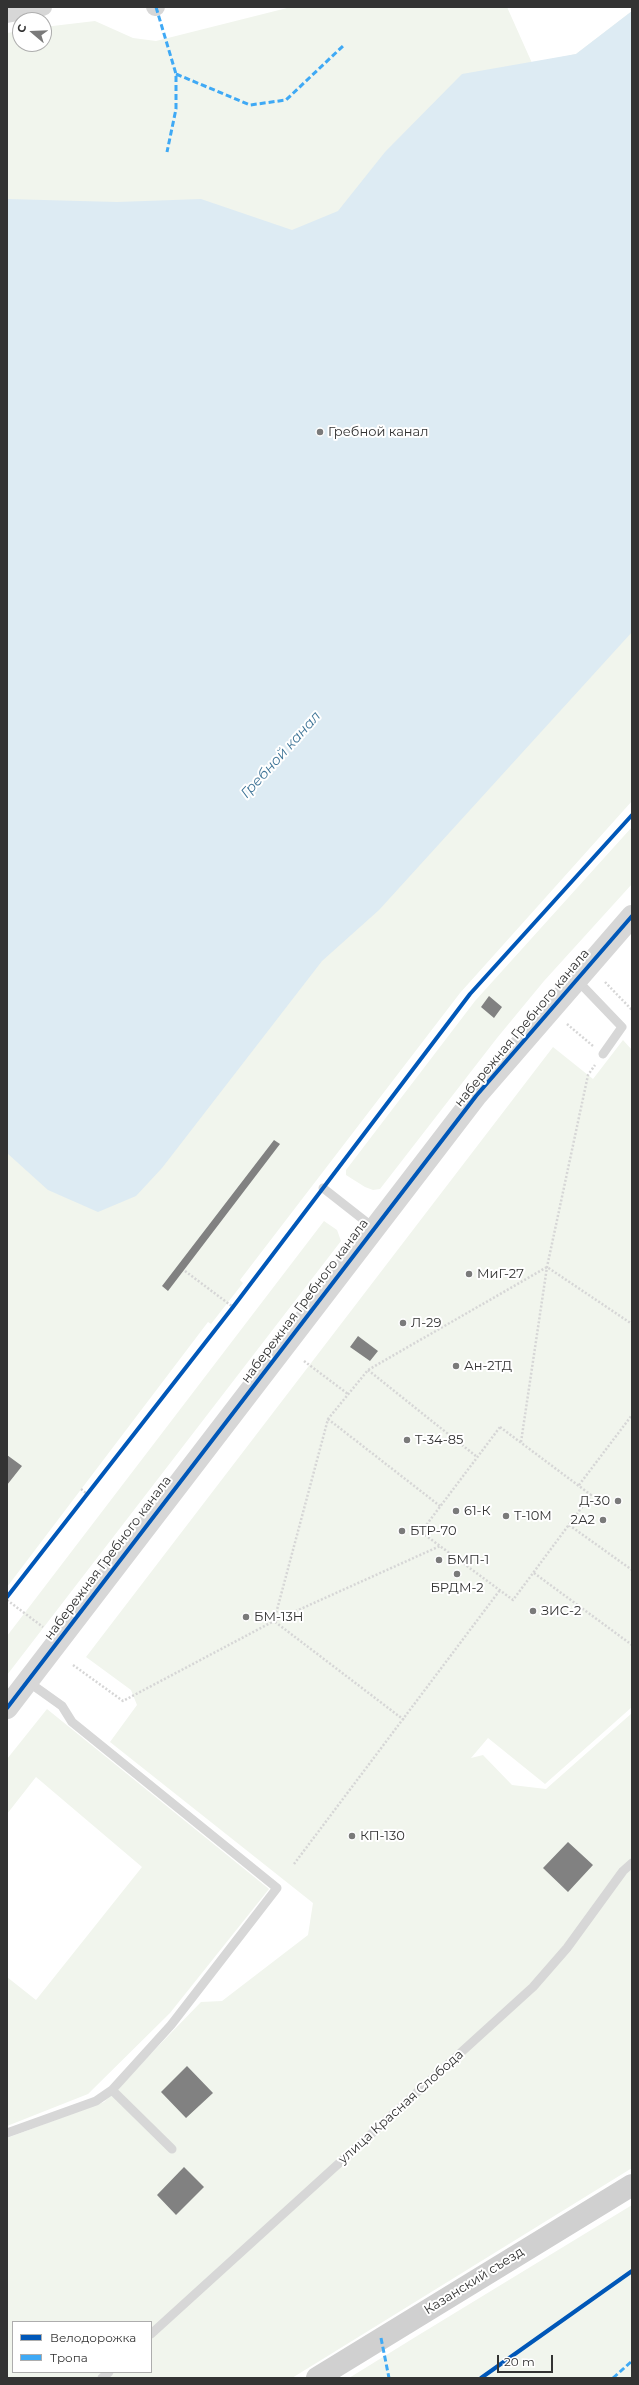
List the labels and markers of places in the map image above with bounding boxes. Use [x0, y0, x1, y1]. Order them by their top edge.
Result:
place label: Гребной канал [328, 424, 428, 440]
marker: Гребной канал [315, 427, 325, 437]
place label: МиГ-27 [477, 1266, 524, 1282]
marker: МиГ-27 [464, 1269, 474, 1279]
place label: Л-29 [411, 1315, 441, 1331]
marker: Л-29 [398, 1318, 408, 1328]
place label: Ан-2ТД [464, 1358, 512, 1374]
marker: Ан-2ТД [451, 1361, 461, 1371]
place label: T-34-85 [415, 1432, 463, 1448]
marker: T-34-85 [402, 1435, 412, 1445]
place label: Д-30 [579, 1493, 610, 1509]
marker: Д-30 [613, 1496, 623, 1506]
place label: 61-К [464, 1503, 491, 1519]
marker: 61-К [451, 1506, 461, 1516]
place label: Т-10М [514, 1508, 552, 1524]
marker: Т-10М [501, 1511, 511, 1521]
place label: 2А2 [571, 1512, 595, 1528]
marker: 2А2 [598, 1515, 608, 1525]
place label: БТР-70 [410, 1523, 457, 1539]
marker: БТР-70 [397, 1526, 407, 1536]
place label: БМП-1 [447, 1552, 489, 1568]
marker: БМП-1 [434, 1555, 444, 1565]
marker: БРДМ-2 [452, 1569, 462, 1579]
place label: БРДМ-2 [430, 1580, 484, 1596]
place label: ЗИС-2 [541, 1603, 581, 1619]
marker: ЗИС-2 [528, 1606, 538, 1616]
place label: БМ-13Н [254, 1609, 303, 1625]
marker: БМ-13Н [241, 1612, 251, 1622]
place label: КП-130 [360, 1828, 405, 1844]
marker: КП-130 [347, 1831, 357, 1841]

